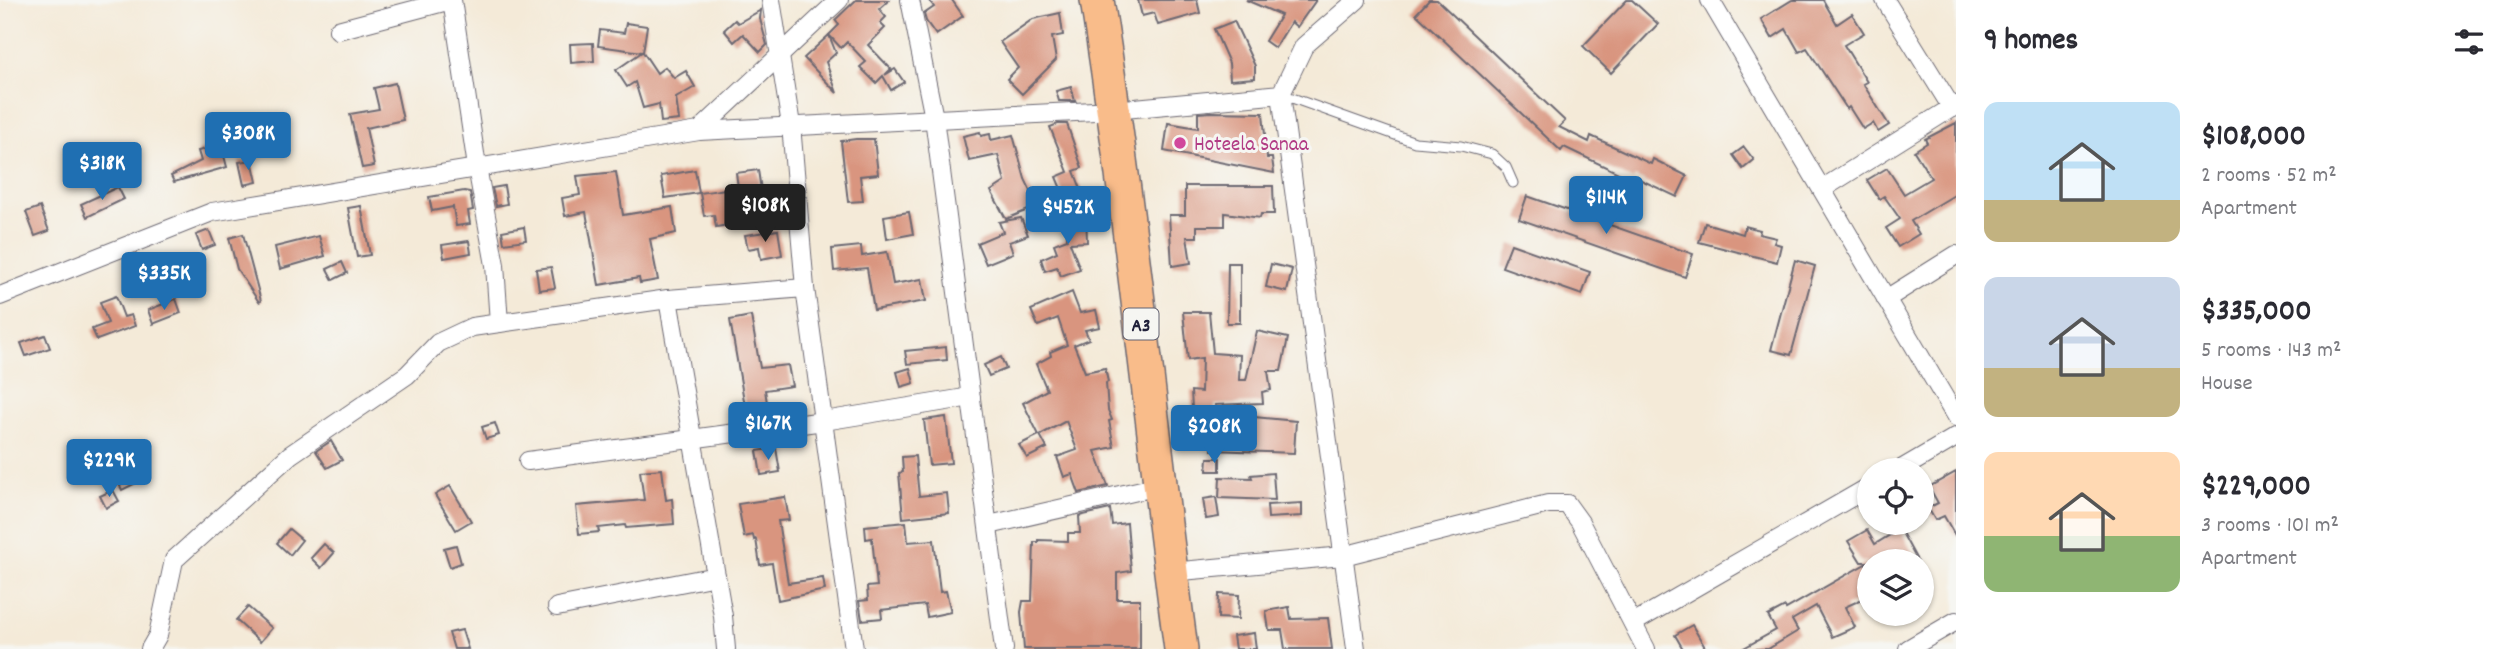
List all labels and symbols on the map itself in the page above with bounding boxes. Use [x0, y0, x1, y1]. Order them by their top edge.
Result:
pin: $308K [199, 113, 297, 172]
place label: Hoteela Sanaa [1194, 131, 1310, 161]
marker: Hoteela Sanaa [1172, 135, 1188, 151]
pin: $318K [53, 142, 151, 202]
pin: $114K [1557, 176, 1655, 236]
pin: $108K [716, 184, 814, 244]
pin: $452K [1019, 187, 1117, 246]
pin: $335K [115, 252, 213, 312]
road number: A3 [1124, 308, 1158, 340]
pin: $167K [719, 402, 817, 462]
pin: $208K [1165, 406, 1263, 465]
pin: $229K [60, 440, 158, 499]

